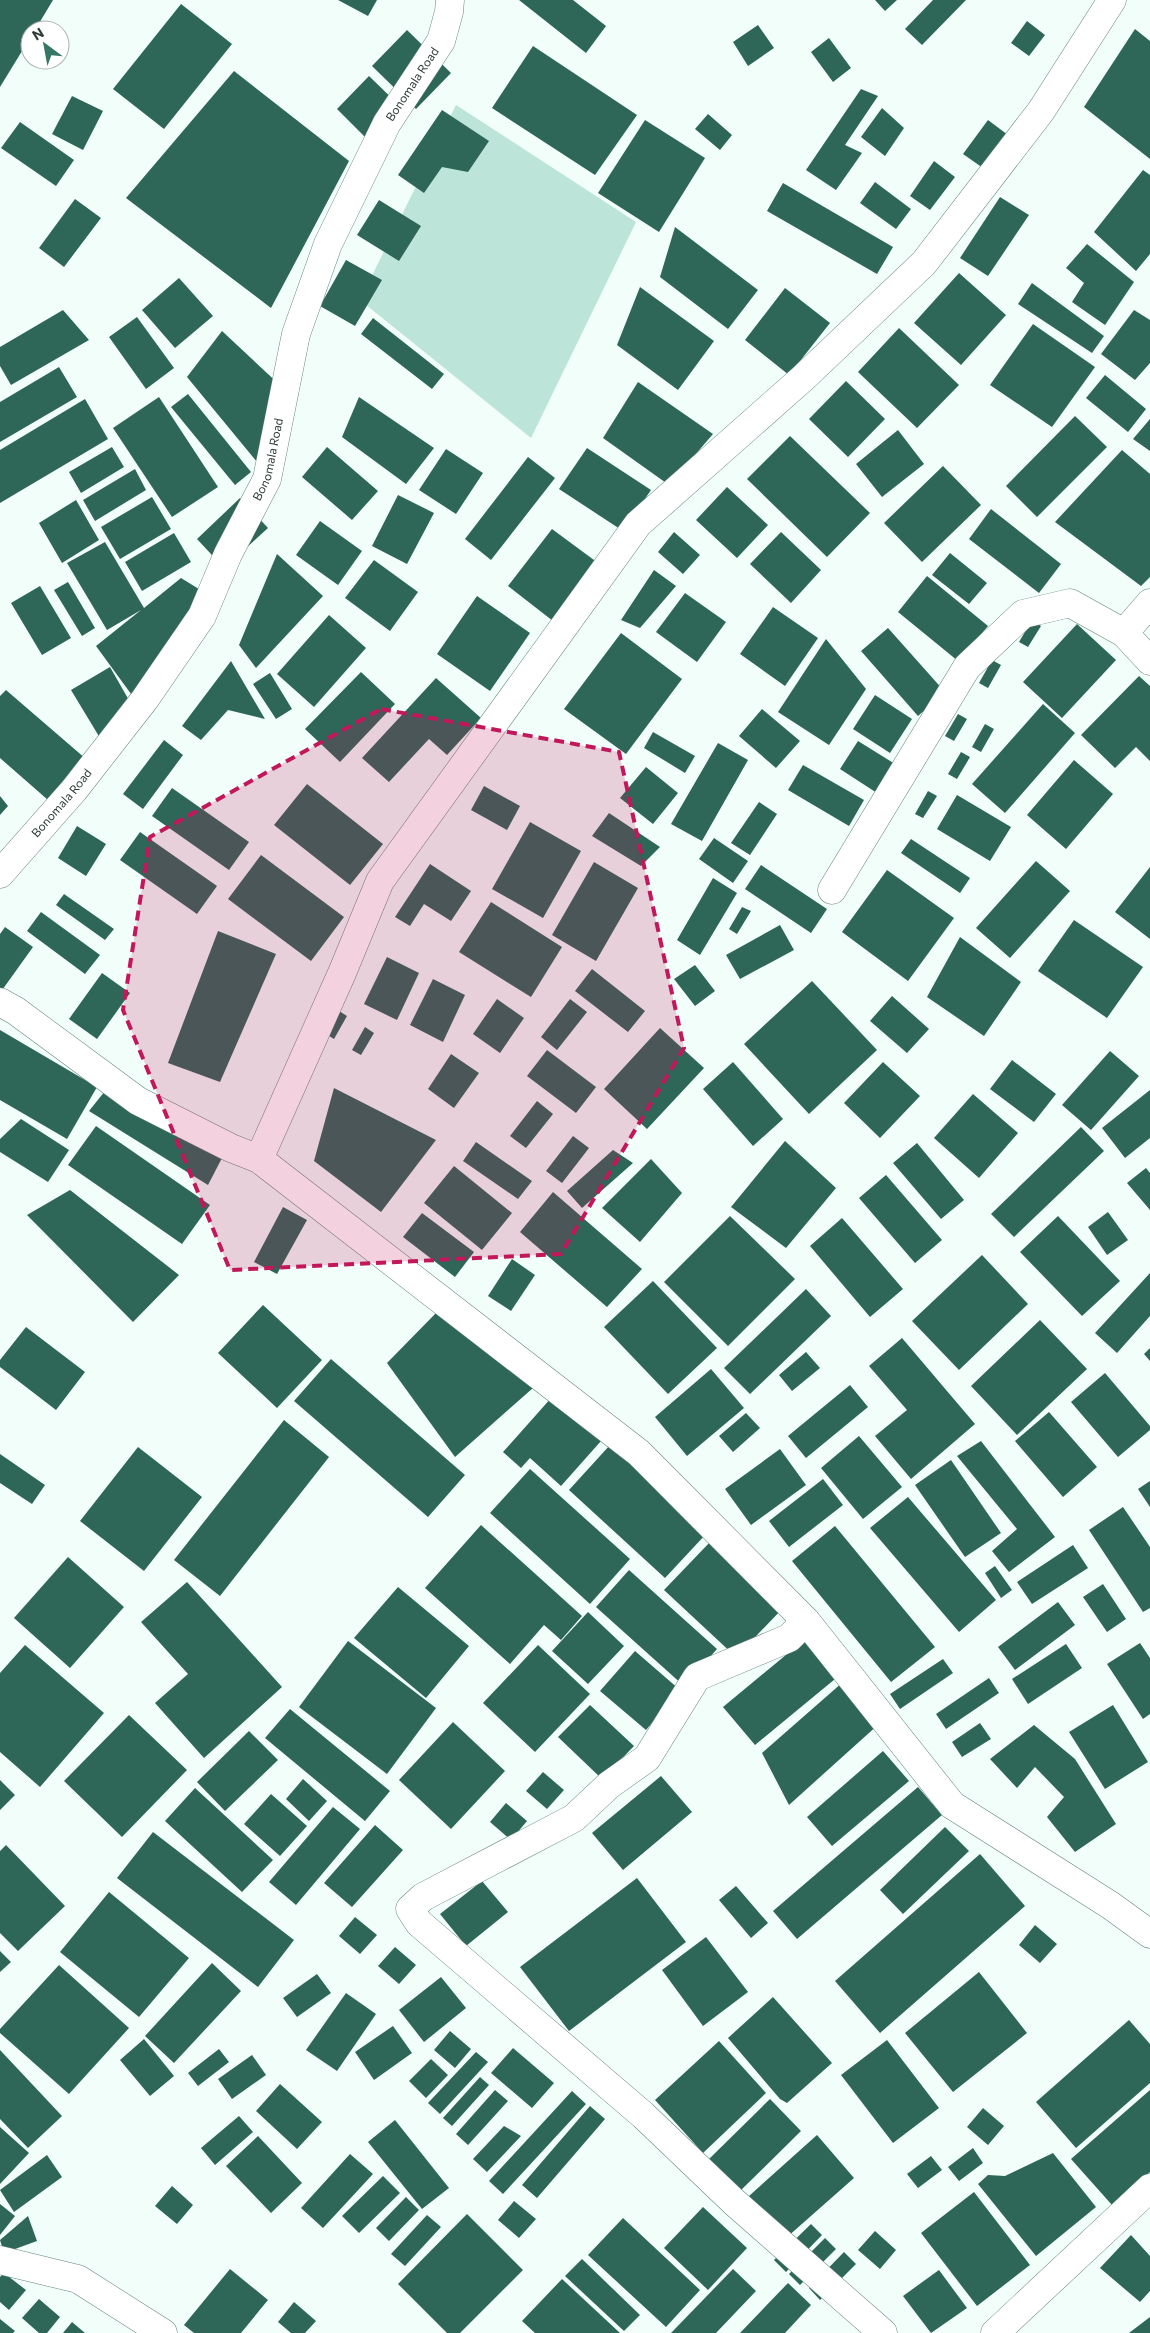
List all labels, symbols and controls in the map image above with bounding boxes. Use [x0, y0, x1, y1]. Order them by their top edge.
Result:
north arrow [20, 20, 70, 70]
text: N [29, 24, 47, 44]
street label: Bonomala Road [382, 44, 441, 123]
street label: Bonomala Road [249, 417, 285, 503]
street label: Bonomala Road [28, 765, 94, 839]

